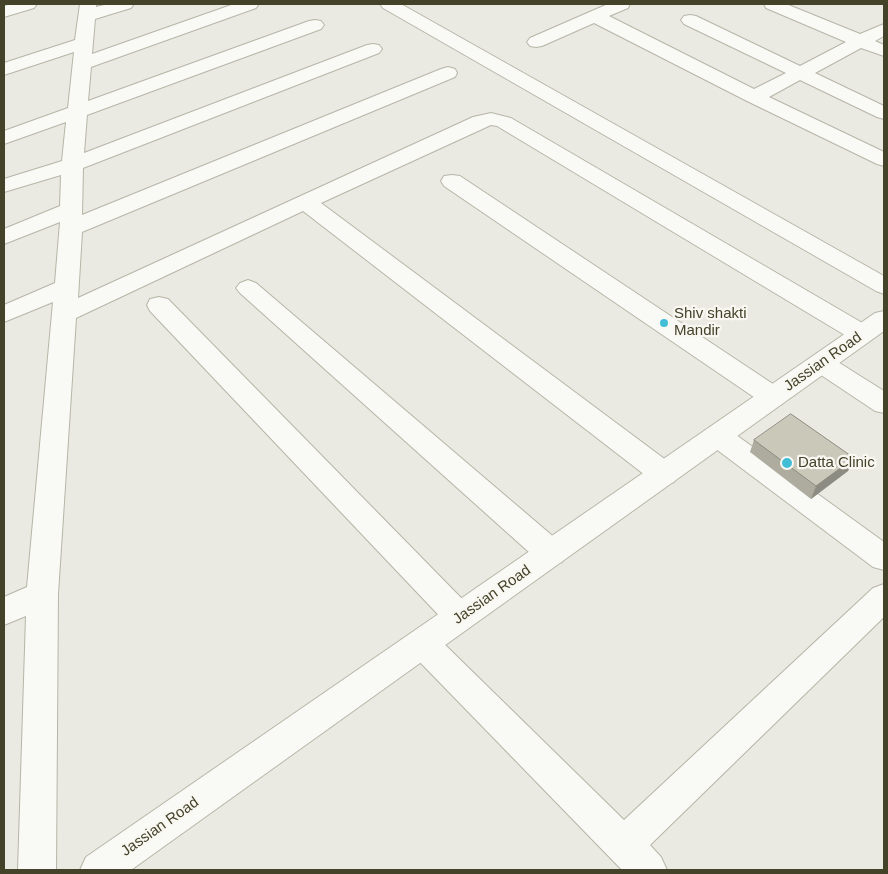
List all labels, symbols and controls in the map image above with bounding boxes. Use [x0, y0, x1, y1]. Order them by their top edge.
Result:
place label: Shiv shakti Mandir [674, 305, 747, 340]
marker: Shiv shakti Mandir [658, 317, 670, 329]
street label: Jassian Road [781, 329, 865, 395]
place label: Datta Clinic [798, 454, 875, 472]
marker: Datta Clinic [780, 456, 794, 470]
street label: Jassian Road [450, 562, 534, 628]
street label: Jassian Road [118, 794, 202, 860]

